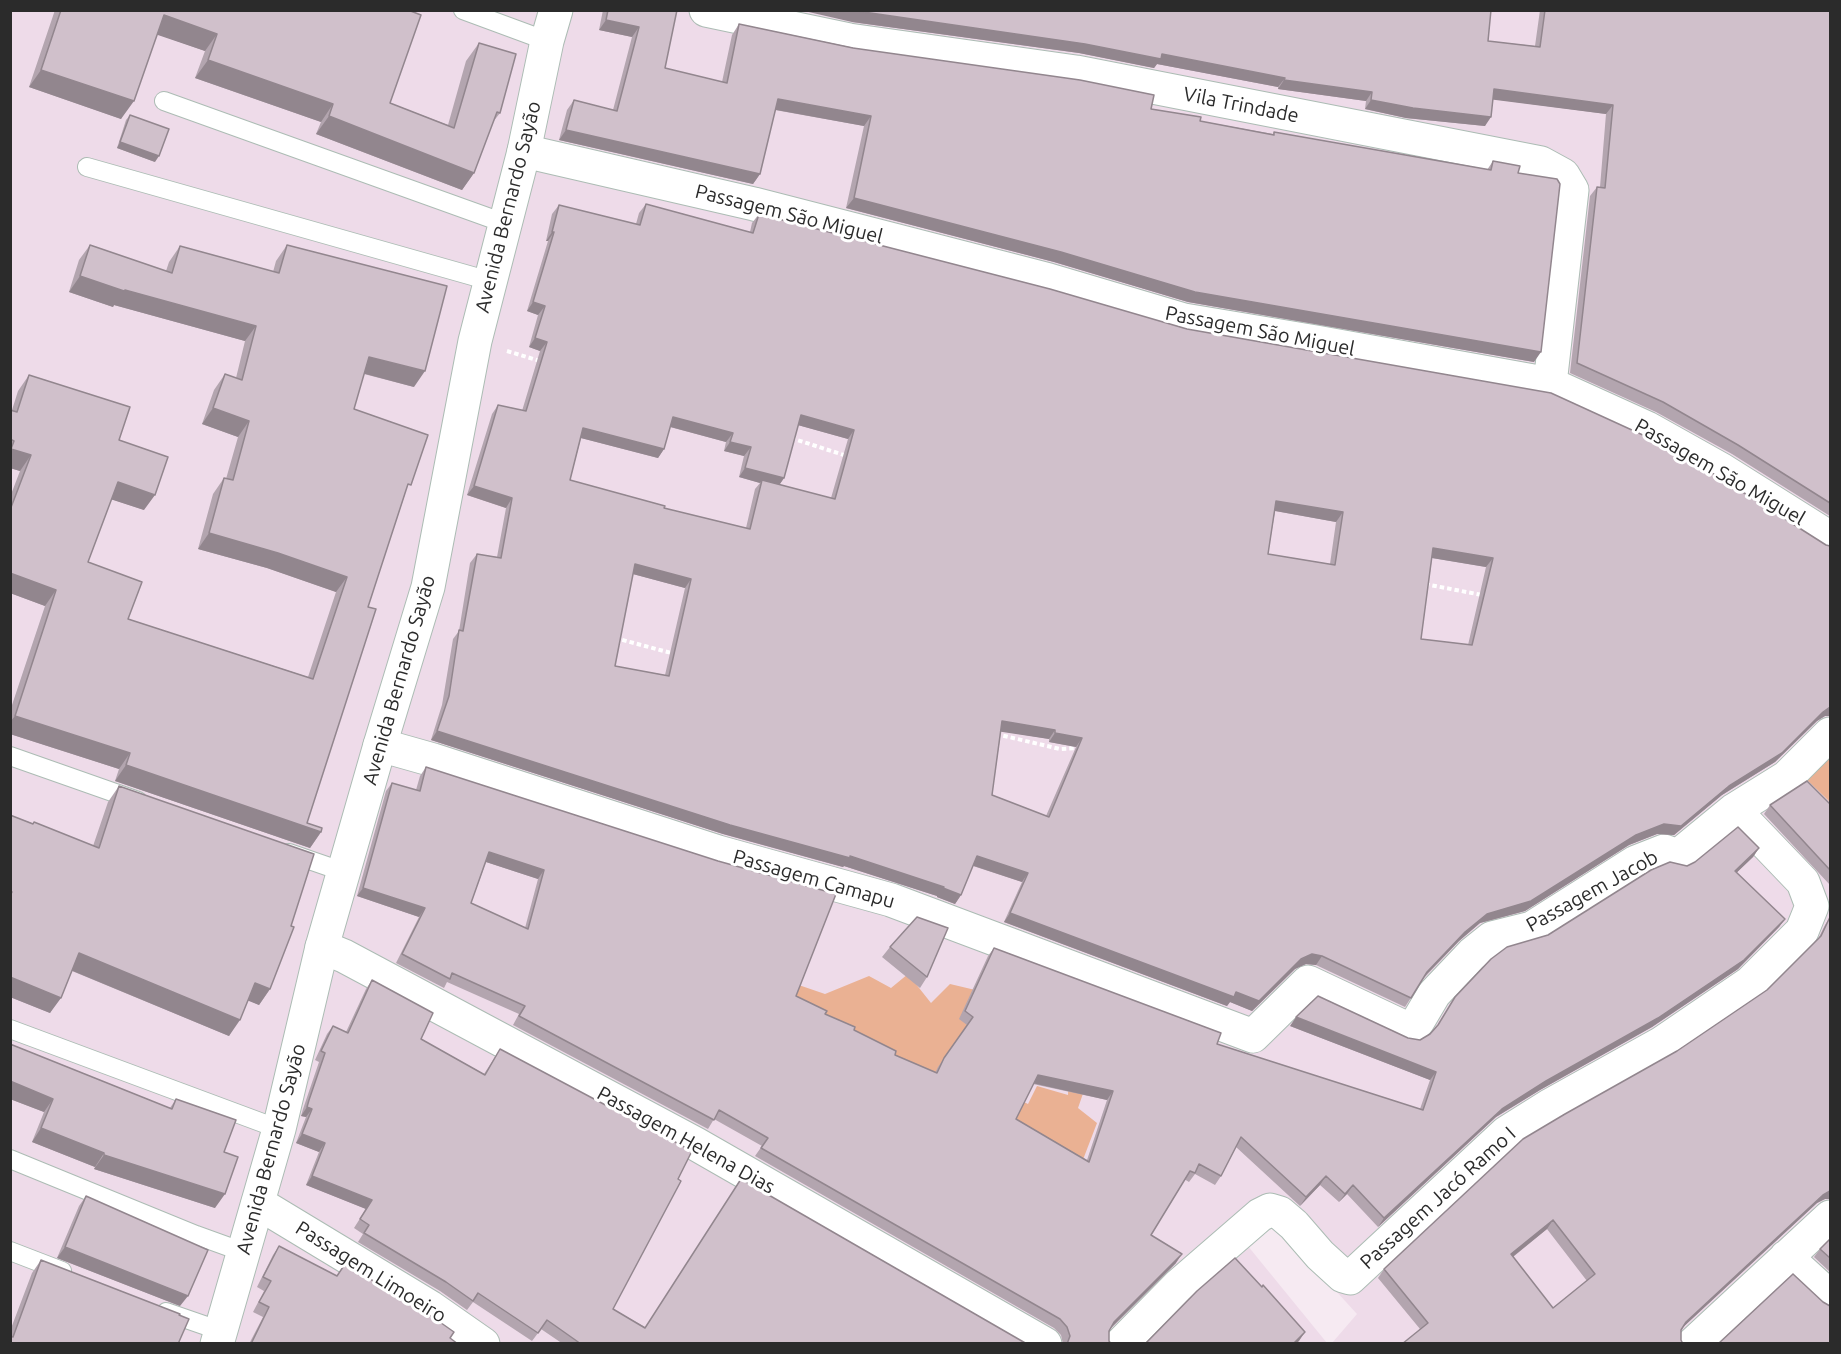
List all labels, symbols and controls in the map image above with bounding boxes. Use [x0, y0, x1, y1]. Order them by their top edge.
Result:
street label: Vila Trindade [1181, 82, 1301, 128]
street label: Avenida Bernardo Sayão [470, 99, 546, 315]
street label: Passagem São Miguel [693, 179, 885, 249]
street label: Passagem São Miguel [1163, 301, 1357, 361]
street label: Passagem São Miguel [1631, 413, 1809, 531]
street label: Avenida Bernardo Sayão [358, 572, 440, 788]
street label: Passagem Camapu [730, 844, 898, 914]
street label: Passagem Jacob [1522, 845, 1662, 937]
street label: Avenida Bernardo Sayão [231, 1041, 311, 1257]
street label: Passagem Helena Dias [593, 1081, 779, 1199]
street label: Passagem Jacó Ramo I [1355, 1122, 1521, 1274]
street label: Passagem Limoeiro [291, 1216, 451, 1328]

